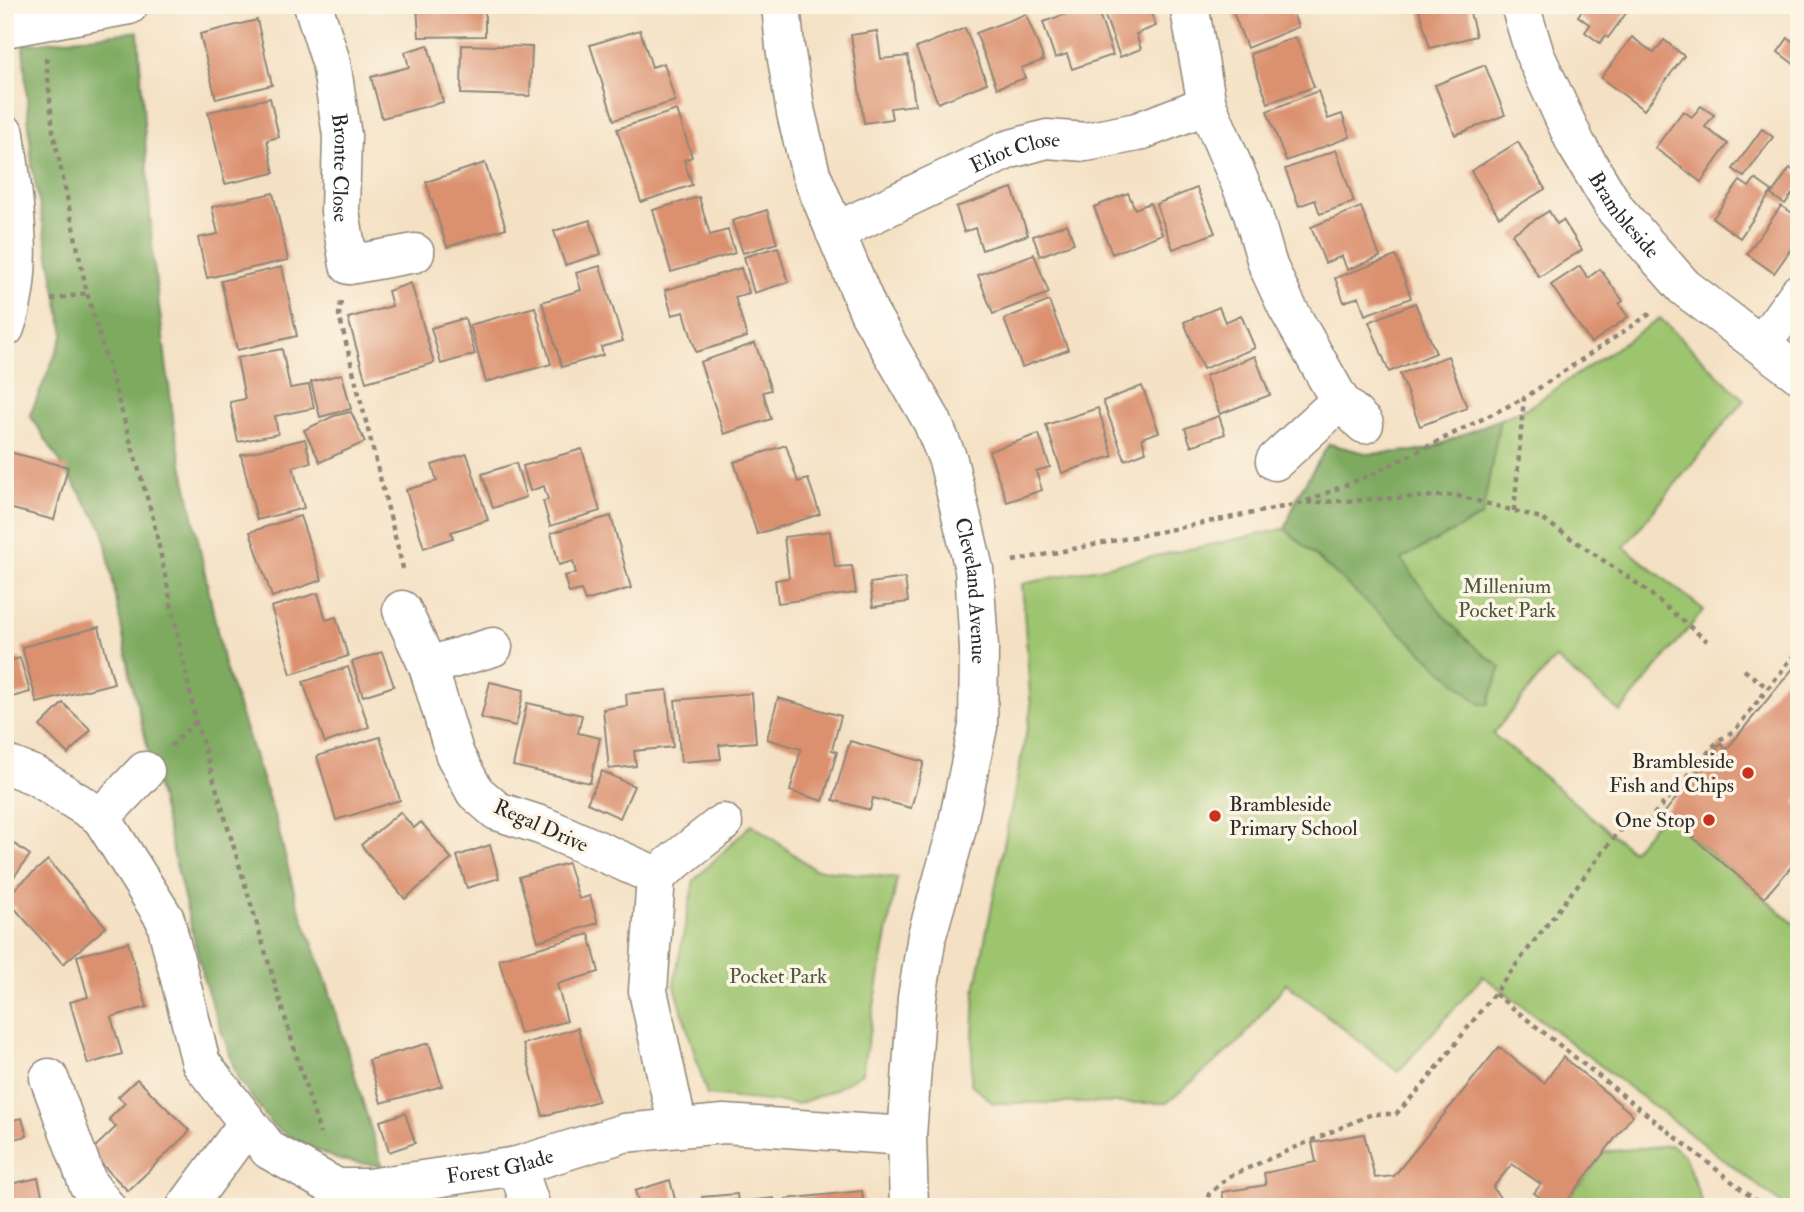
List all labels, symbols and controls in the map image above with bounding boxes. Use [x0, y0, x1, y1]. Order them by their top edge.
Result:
street label: Bronte Close [325, 111, 356, 224]
street label: Eliot Close [965, 125, 1061, 179]
street label: Brambleside [1582, 167, 1666, 264]
street label: Cleveland Avenue [949, 515, 993, 664]
park label: Millenium Pocket Park [1458, 573, 1556, 624]
place label: Brambleside Fish and Chips [1609, 748, 1734, 799]
marker: Brambleside Fish and Chips [1740, 765, 1756, 781]
place label: Brambleside Primary School [1229, 791, 1358, 842]
street label: Regal Drive [490, 793, 593, 859]
place label: One Stop [1615, 807, 1695, 834]
marker: Brambleside Primary School [1207, 808, 1223, 824]
marker: One Stop [1701, 812, 1717, 828]
park label: Pocket Park [729, 963, 827, 990]
street label: Forest Glade [445, 1142, 557, 1190]

